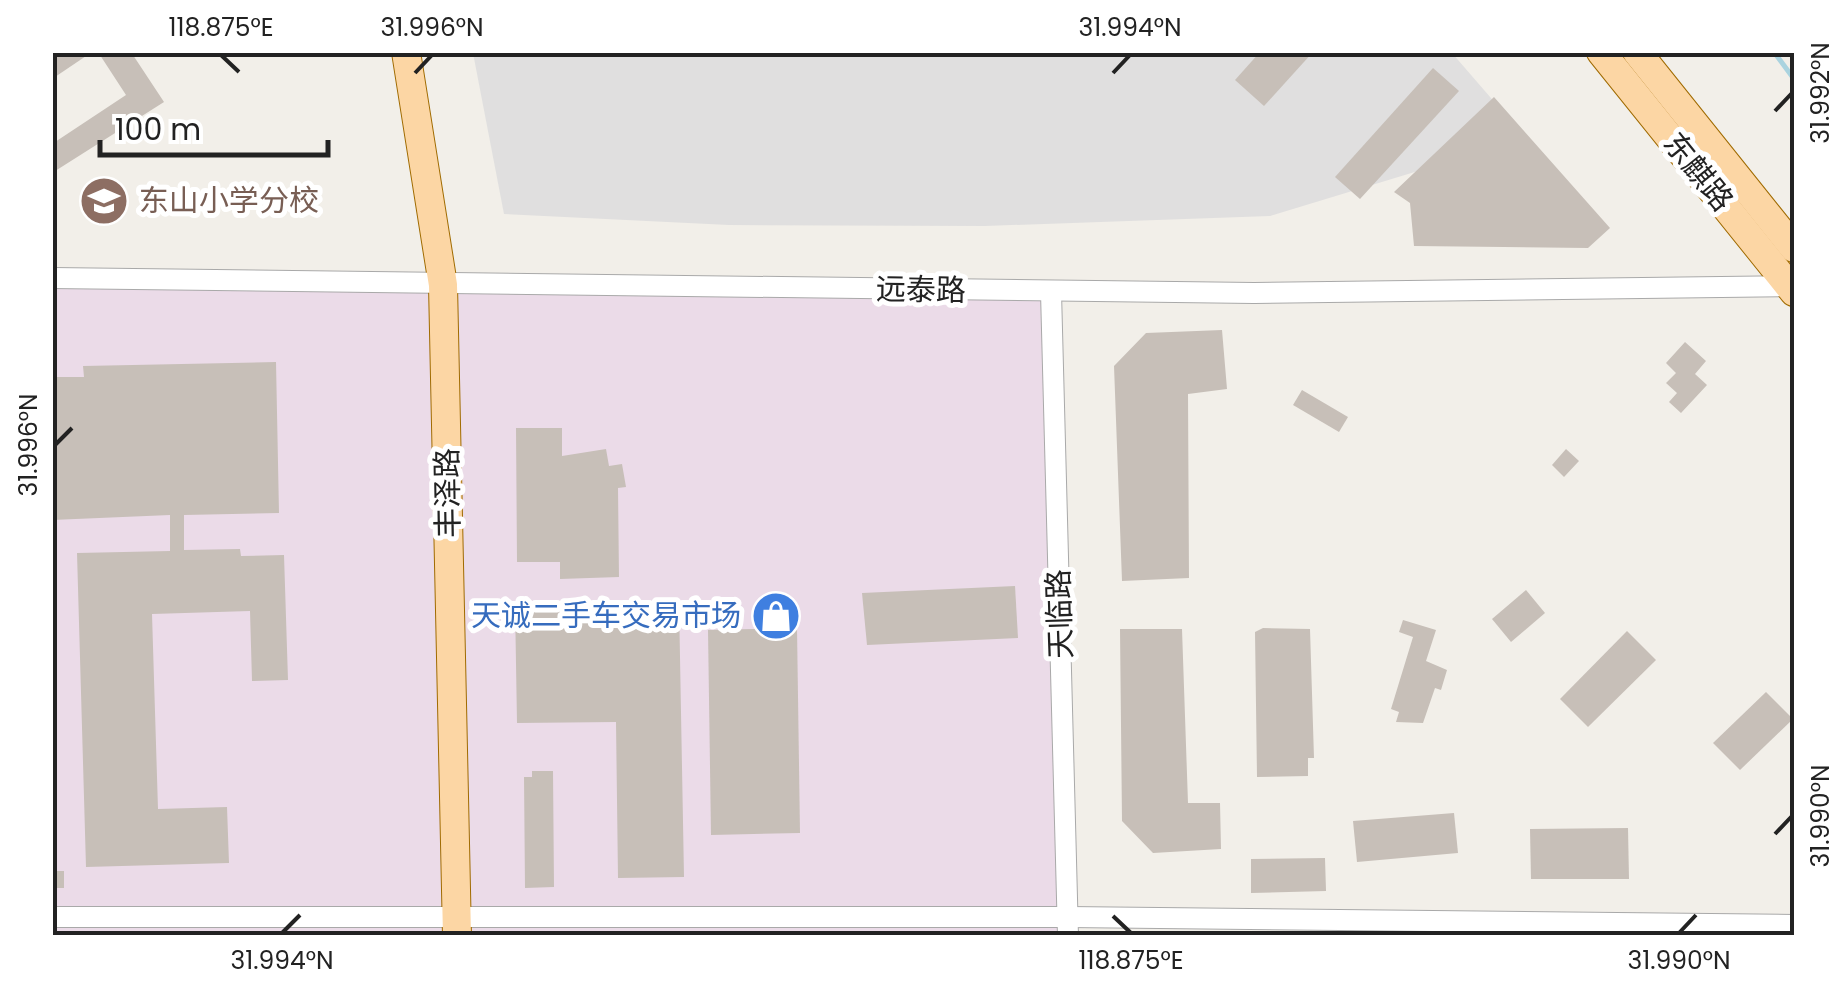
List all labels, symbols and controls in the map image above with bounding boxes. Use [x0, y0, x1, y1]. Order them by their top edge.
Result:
text: 118.875°E [168, 10, 274, 45]
text: 31.996°N [380, 10, 484, 45]
text: 31.994°N [1078, 10, 1182, 45]
text: 31.992°N [1803, 42, 1838, 144]
scale bar [100, 95, 328, 157]
text: 100 m [115, 108, 201, 151]
street label: 东麒路 [1653, 123, 1743, 220]
school or university icon: 东山小学分校 [78, 175, 130, 227]
place label: 东山小学分校 [139, 179, 319, 222]
street label: 远泰路 [876, 267, 966, 312]
text: 31.996°N [11, 393, 46, 497]
street label: 丰泽路 [425, 448, 470, 538]
street label: 天临路 [1036, 568, 1083, 660]
shop icon: 天诚二手车交易市场 [750, 590, 802, 642]
place label: 天诚二手车交易市场 [471, 594, 741, 637]
text: 31.990°N [1803, 764, 1838, 868]
text: 31.994°N [230, 943, 334, 978]
text: 118.875°E [1078, 943, 1184, 978]
text: 31.990°N [1627, 943, 1731, 978]

